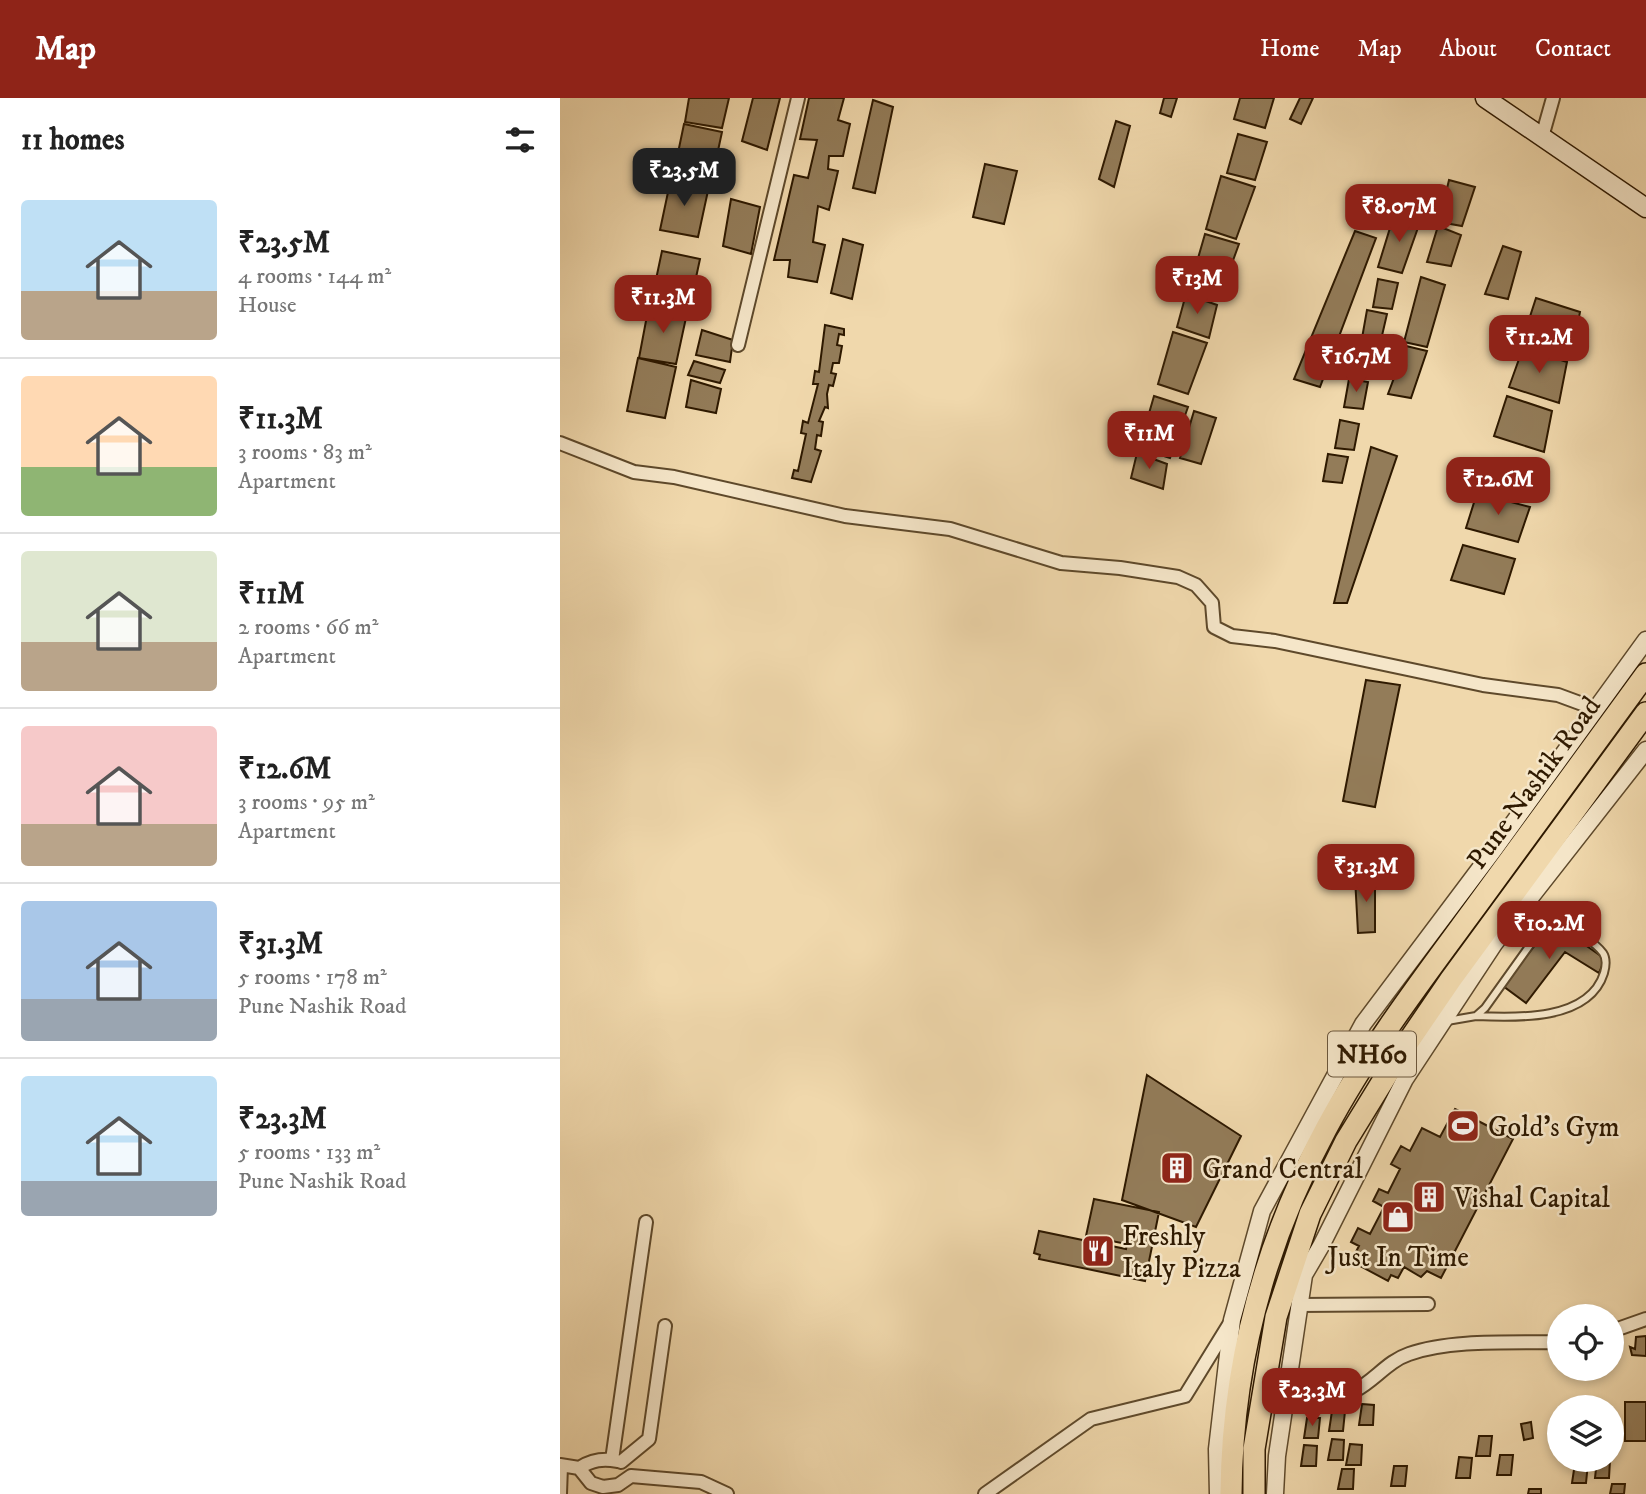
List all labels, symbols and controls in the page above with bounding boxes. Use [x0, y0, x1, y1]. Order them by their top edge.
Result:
text: Map [35, 29, 96, 70]
text: Home [1260, 34, 1319, 64]
text: Map [1357, 34, 1402, 64]
text: About [1440, 34, 1497, 64]
text: Contact [1535, 34, 1611, 64]
icon: filters [501, 121, 539, 159]
text: 11 homes [21, 122, 125, 159]
pin: ₹23.5M [627, 148, 741, 208]
text: ₹23.5M [649, 156, 719, 185]
pin: ₹8.07M [1342, 184, 1456, 244]
text: ₹8.07M [1361, 192, 1437, 221]
text: ₹23.5M [238, 225, 330, 262]
icon: home [77, 228, 161, 312]
pin: ₹13M [1156, 256, 1238, 316]
text: 4 rooms · 144 m² [238, 262, 391, 291]
text: ₹13M [1171, 264, 1223, 293]
pin: ₹11.3M [606, 275, 720, 335]
text: ₹11.3M [630, 283, 696, 312]
text: House [238, 291, 296, 320]
pin: ₹11.2M [1482, 316, 1596, 375]
text: ₹11.2M [1505, 323, 1573, 352]
pin: ₹16.7M [1299, 334, 1413, 394]
text: ₹16.7M [1321, 342, 1391, 371]
text: ₹11.3M [238, 401, 323, 438]
icon: home [77, 404, 161, 488]
pin: ₹11M [1108, 412, 1190, 471]
text: ₹11M [1123, 419, 1175, 448]
text: 3 rooms · 83 m² [238, 438, 372, 467]
pin: ₹12.6M [1441, 458, 1555, 517]
text: ₹12.6M [1462, 465, 1534, 494]
text: Apartment [238, 467, 336, 496]
text: ₹11M [238, 576, 305, 613]
icon: home [77, 579, 161, 663]
text: 2 rooms · 66 m² [238, 613, 378, 642]
text: Apartment [238, 642, 336, 671]
street label: Pune Nashik Road [1460, 690, 1609, 876]
text: ₹12.6M [238, 751, 332, 788]
icon: home [77, 754, 161, 838]
text: 3 rooms · 95 m² [238, 788, 375, 817]
text: Apartment [238, 817, 336, 846]
pin: ₹31.3M [1309, 844, 1423, 904]
text: ₹31.3M [1333, 852, 1399, 881]
pin: ₹10.2M [1492, 902, 1606, 961]
text: ₹10.2M [1513, 909, 1585, 938]
text: ₹31.3M [238, 926, 323, 963]
icon: home [77, 929, 161, 1013]
text: 5 rooms · 178 m² [238, 963, 387, 992]
text: Pune Nashik Road [238, 992, 407, 1021]
road number: NH60 [1328, 1032, 1416, 1077]
text: ₹23.3M [238, 1101, 327, 1138]
icon: home [77, 1104, 161, 1188]
sports icon: Gold's Gym [1444, 1107, 1482, 1145]
place label: Gold's Gym [1488, 1110, 1620, 1145]
text: 5 rooms · 133 m² [238, 1138, 380, 1167]
building icon: Grand Central [1158, 1149, 1196, 1187]
place label: Grand Central [1202, 1152, 1363, 1187]
text: Pune Nashik Road [238, 1167, 407, 1196]
building icon: Vishal Capital [1410, 1178, 1448, 1216]
place label: Vishal Capital [1453, 1181, 1611, 1216]
shop icon: Just In Time [1379, 1198, 1417, 1236]
place label: Freshly Italy Pizza [1122, 1219, 1241, 1286]
restaurant icon: Freshly Italy Pizza [1079, 1232, 1117, 1270]
place label: Just In Time [1324, 1240, 1469, 1275]
map controls [1547, 1304, 1624, 1472]
button: locate [1547, 1304, 1624, 1381]
pin: ₹23.3M [1255, 1368, 1369, 1428]
text: ₹23.3M [1278, 1376, 1346, 1405]
button: layers [1547, 1395, 1624, 1472]

